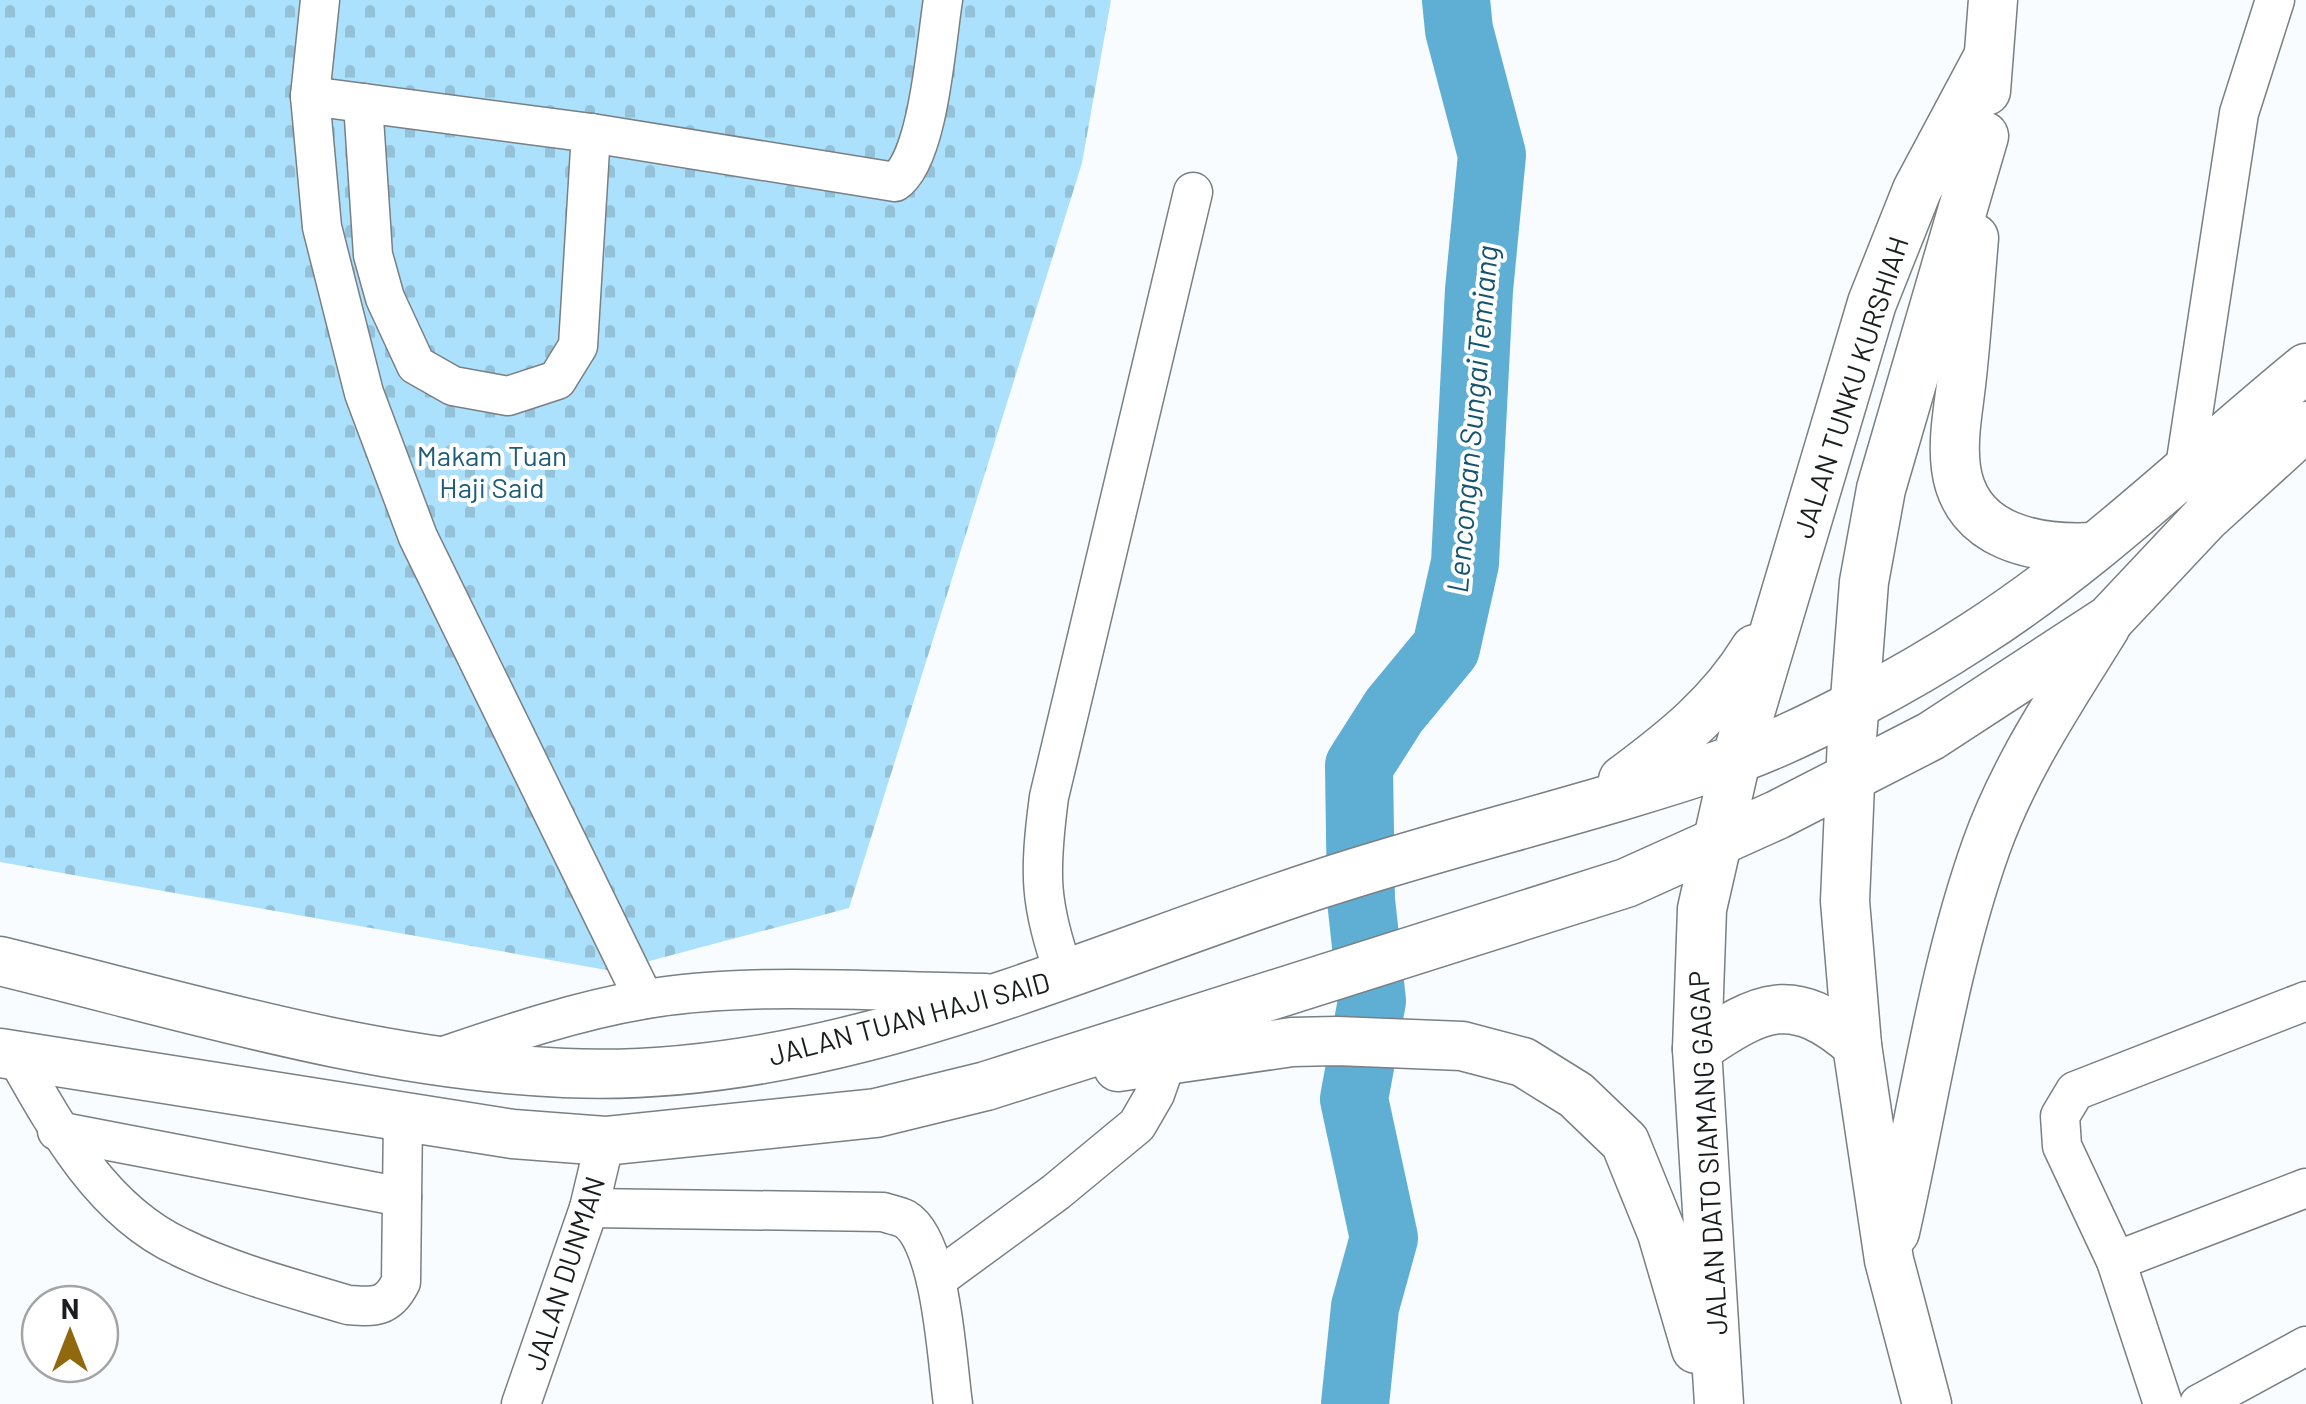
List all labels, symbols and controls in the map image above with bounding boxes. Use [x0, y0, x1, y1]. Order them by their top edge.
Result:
street label: JALAN TUNKU KURSHIAH [1785, 232, 1915, 542]
water label: Lencongan Sungai Temiang [1438, 244, 1504, 594]
park label: Makam Tuan Haji Said [417, 438, 567, 504]
street label: JALAN TUAN HAJI SAID [765, 964, 1053, 1072]
street label: JALAN DATO SIAMANG GAGAP [1680, 970, 1734, 1336]
street label: JALAN DUNMAN [517, 1172, 611, 1374]
north arrow [20, 1284, 120, 1384]
text: N [61, 1291, 79, 1325]

